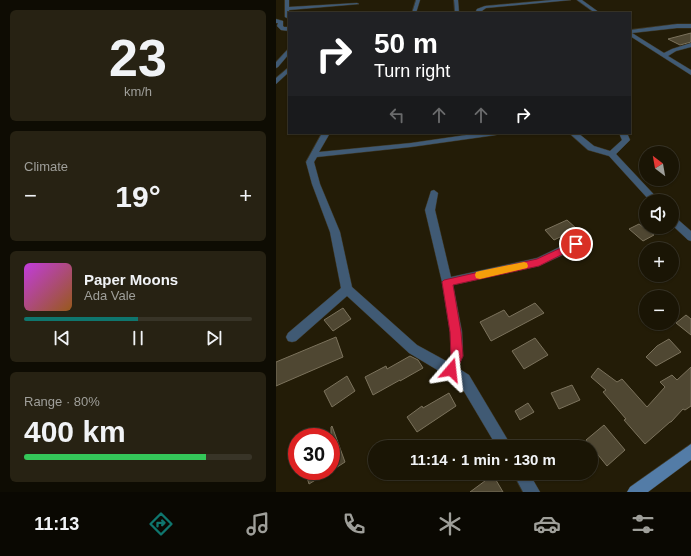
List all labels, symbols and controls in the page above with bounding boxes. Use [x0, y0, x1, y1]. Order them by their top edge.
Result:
icon: right [308, 28, 360, 80]
text: 50 m [374, 28, 438, 59]
text: 23 [109, 29, 167, 87]
text: Turn right [374, 61, 450, 81]
text: km/h [124, 84, 152, 99]
icon: left [386, 104, 408, 126]
icon: ahead [428, 104, 450, 126]
icon: ahead [470, 104, 492, 126]
icon: right [512, 104, 534, 126]
north arrow [639, 146, 679, 186]
map controls [639, 146, 679, 330]
text: Climate [24, 159, 68, 174]
text: 19° [115, 180, 161, 213]
text: − [24, 183, 37, 208]
text: + [239, 183, 252, 208]
button: sound [639, 194, 679, 234]
pin [559, 227, 593, 261]
icon: arrive [565, 233, 587, 255]
button: + [639, 242, 679, 282]
text: Paper Moons [84, 271, 178, 288]
text: Ada Vale [84, 288, 136, 303]
button: − [639, 290, 679, 330]
icon: previous [51, 327, 73, 349]
icon: pause [127, 327, 149, 349]
icon: next [203, 327, 225, 349]
position arrow [430, 349, 472, 391]
text: Range · 80% [24, 394, 100, 409]
text: 400 km [24, 415, 126, 448]
speed limit sign: 30 [288, 428, 340, 480]
text: 11:14 · 1 min · 130 m [410, 451, 556, 468]
icon: directions [147, 510, 175, 538]
icon: music [244, 510, 272, 538]
icon: phone [340, 510, 368, 538]
icon: climate [436, 510, 464, 538]
icon: car [533, 510, 561, 538]
icon: filters [629, 510, 657, 538]
text: 11:13 [34, 514, 79, 534]

